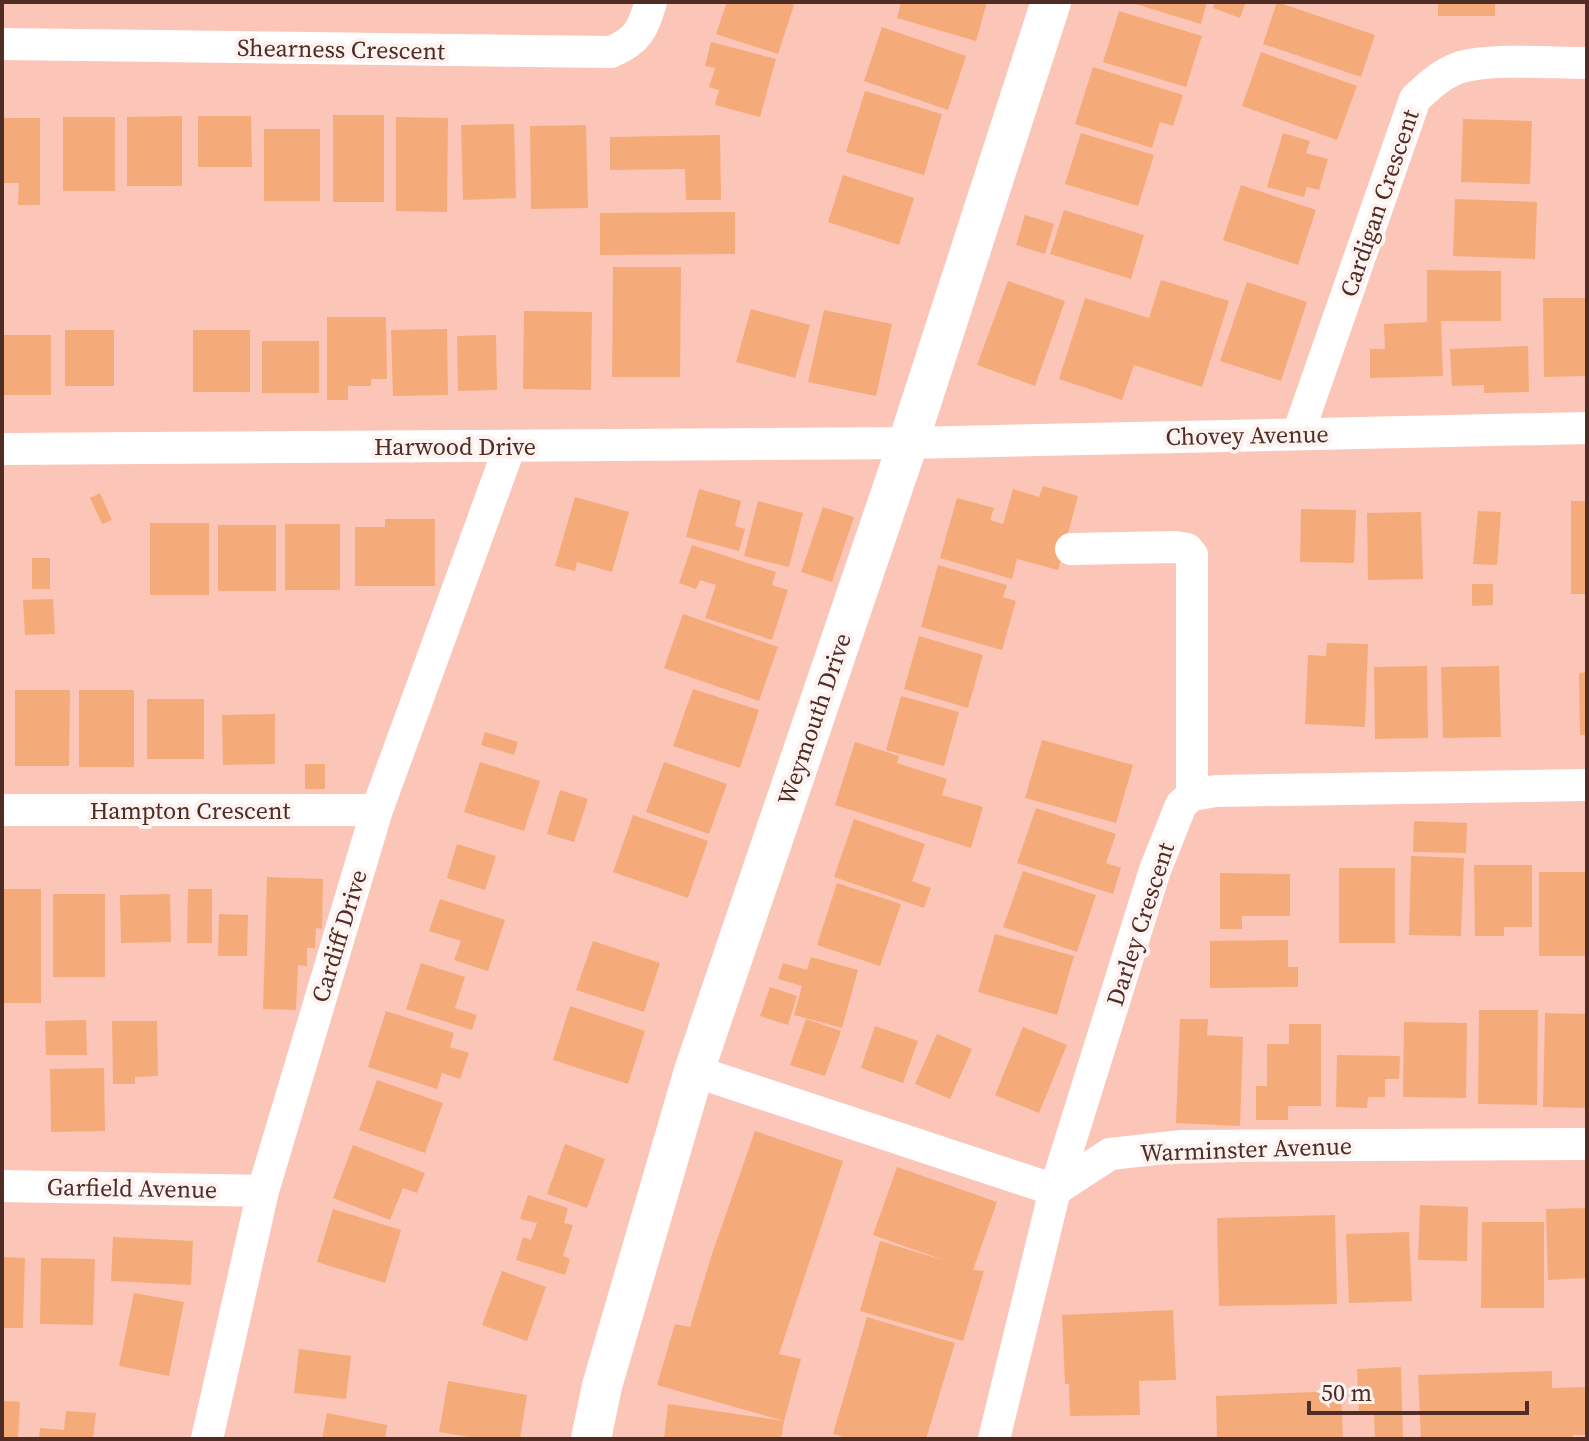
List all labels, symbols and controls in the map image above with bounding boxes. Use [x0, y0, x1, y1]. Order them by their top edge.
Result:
street label: Shearness Crescent [237, 31, 445, 67]
street label: Cardigan Crescent [1331, 105, 1427, 301]
street label: Chovey Avenue [1165, 417, 1329, 453]
street label: Harwood Drive [374, 430, 536, 463]
street label: Weymouth Drive [769, 629, 859, 809]
street label: Hampton Crescent [90, 794, 290, 827]
street label: Darley Crescent [1098, 838, 1182, 1010]
street label: Cardiff Drive [303, 866, 375, 1006]
street label: Warminster Avenue [1140, 1129, 1352, 1169]
street label: Garfield Avenue [47, 1170, 217, 1206]
scale bar [1309, 1365, 1527, 1415]
text: 50 m [1321, 1376, 1372, 1409]

